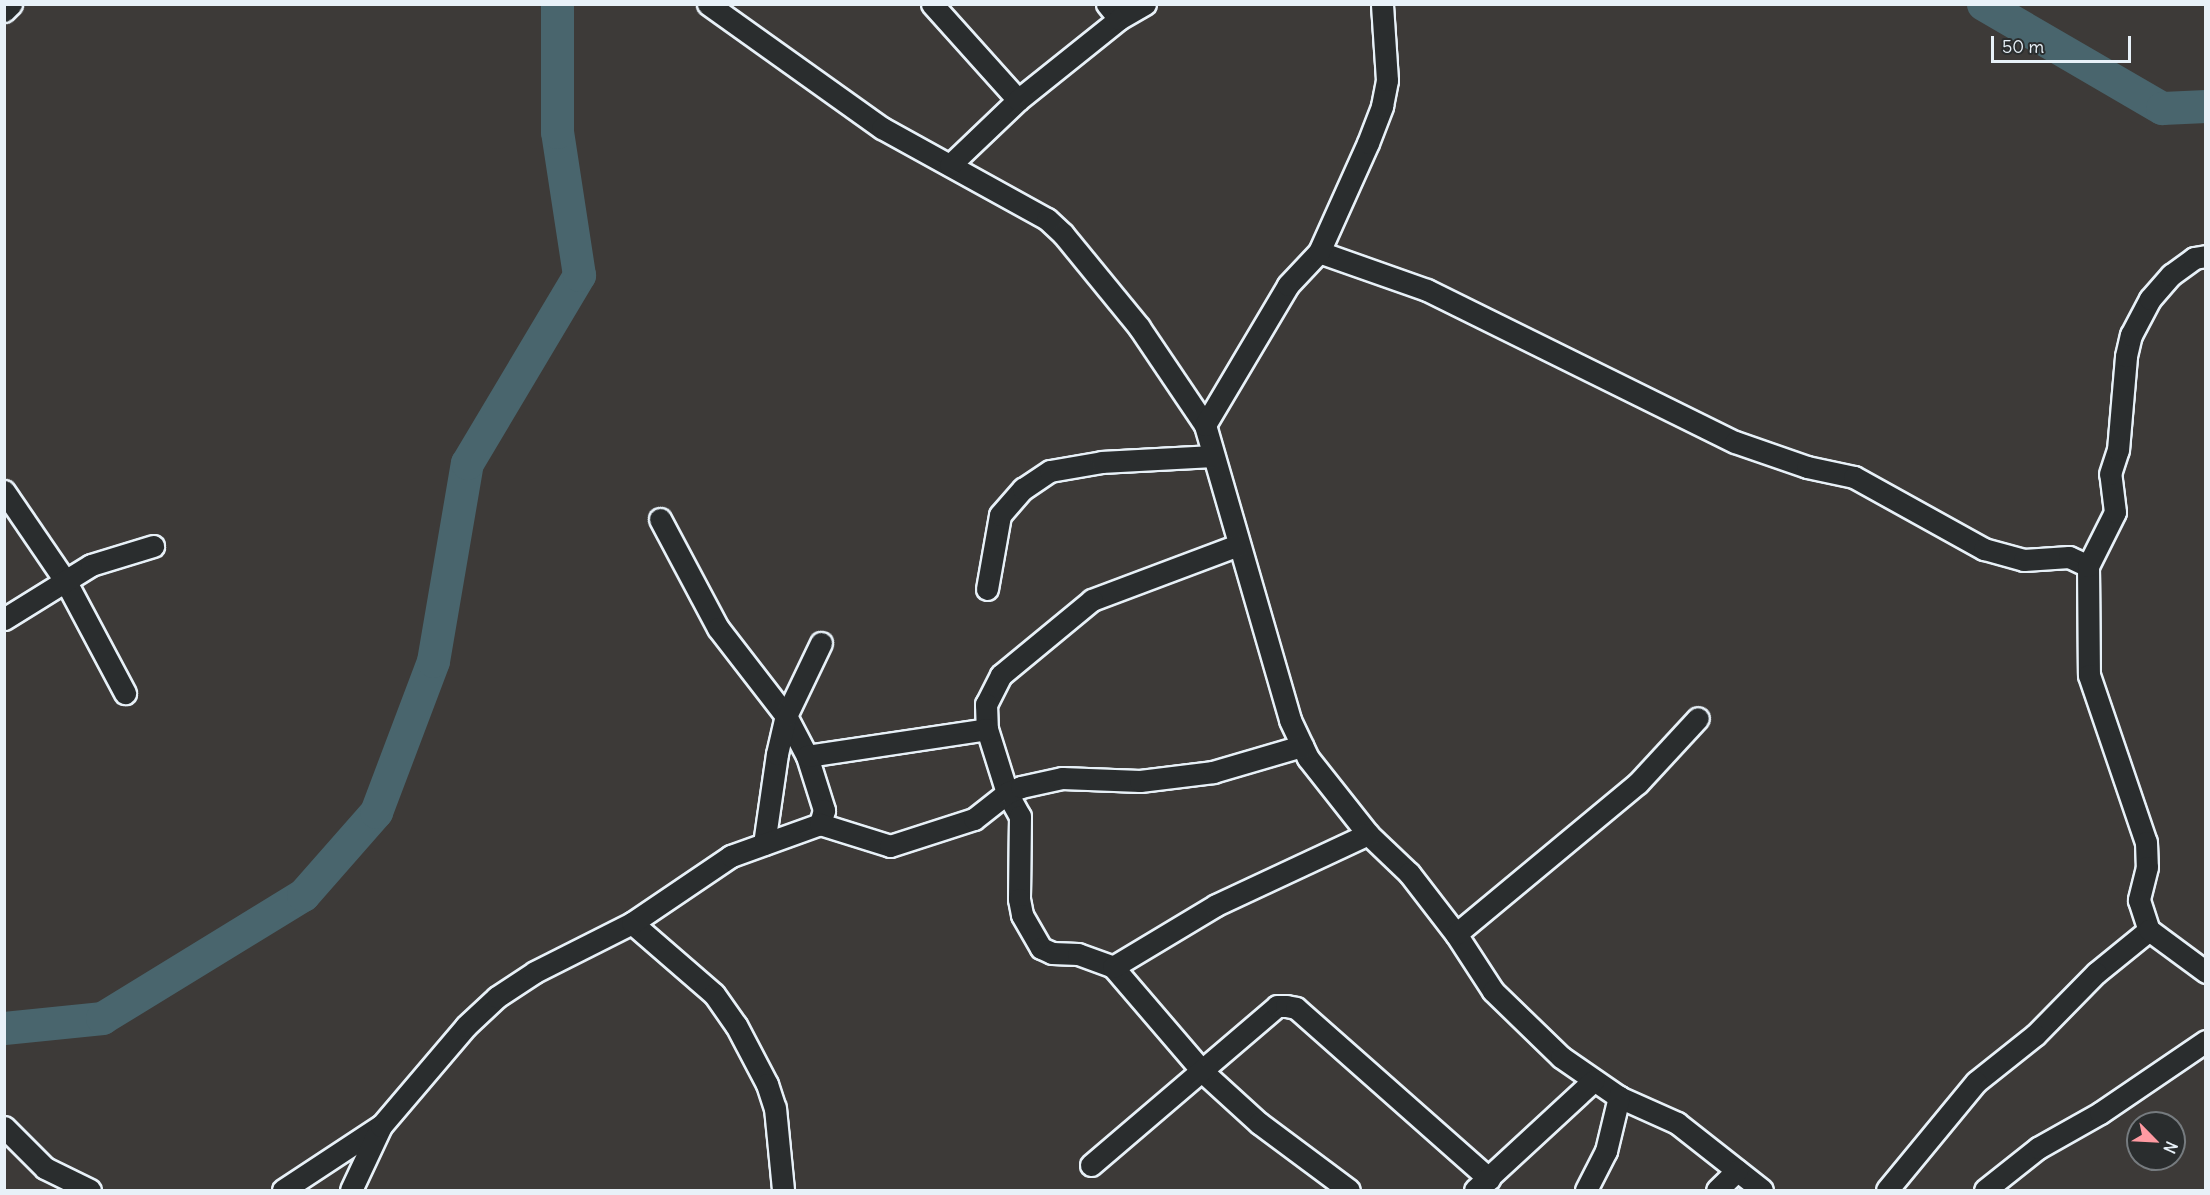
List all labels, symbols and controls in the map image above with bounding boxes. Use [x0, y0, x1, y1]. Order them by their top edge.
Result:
scale bar [1994, 24, 2134, 62]
text: 50 m [2002, 35, 2044, 58]
north arrow [2126, 1111, 2186, 1171]
text: N [2159, 1138, 2182, 1157]

